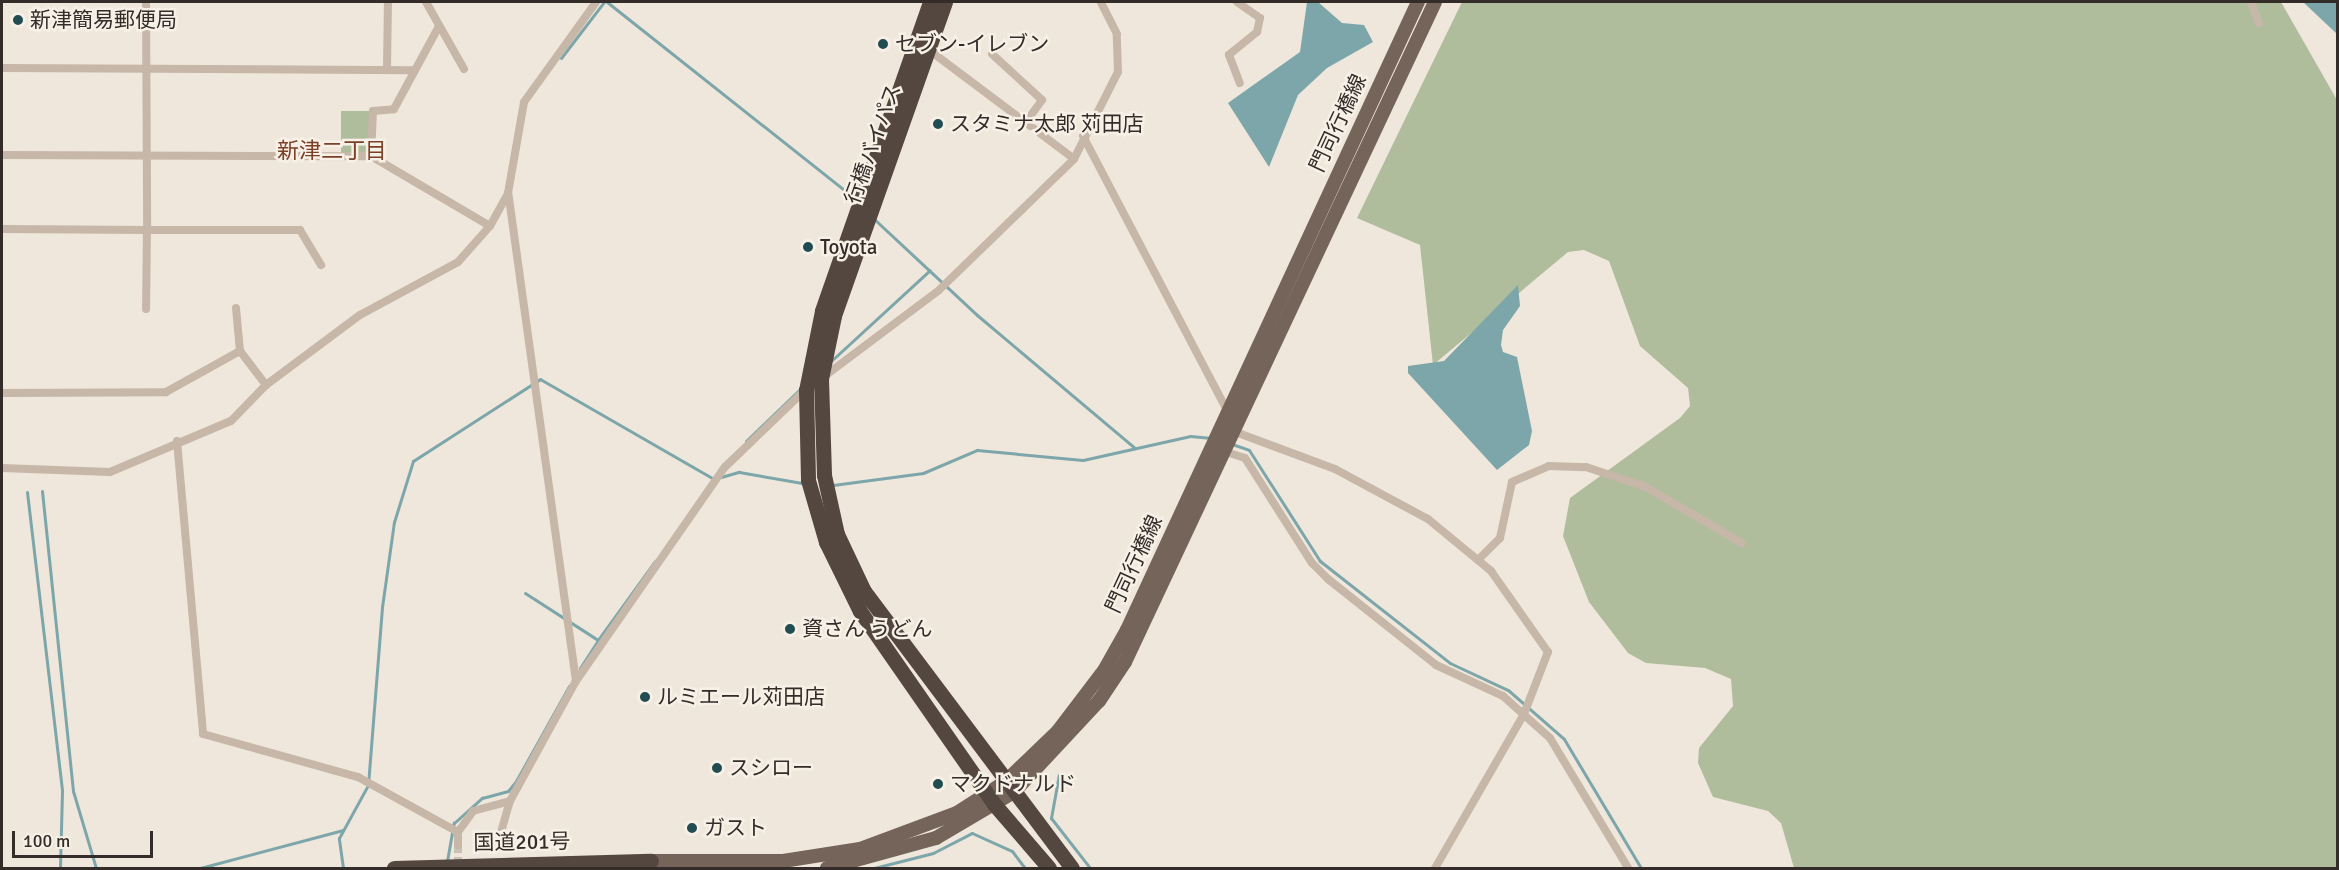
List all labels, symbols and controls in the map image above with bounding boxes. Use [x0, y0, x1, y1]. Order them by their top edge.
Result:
place label: 新津簡易郵便局 [30, 7, 177, 33]
marker: 新津簡易郵便局 [11, 13, 25, 27]
place label: セブン-イレブン [895, 31, 1049, 57]
marker: セブン-イレブン [876, 37, 890, 51]
street label: 門司行橋線 [1304, 70, 1372, 176]
street label: 行橋バイパス [840, 80, 906, 208]
place label: スタミナ太郎 苅田店 [950, 111, 1144, 137]
marker: スタミナ太郎 苅田店 [931, 117, 945, 131]
district label: 新津二丁目 [277, 138, 387, 164]
place label: Toyota [820, 234, 877, 260]
marker: Toyota [801, 240, 815, 254]
street label: 門司行橋線 [1100, 511, 1168, 617]
place label: 資さん うどん [802, 616, 933, 642]
marker: 資さん うどん [783, 622, 797, 636]
place label: ルミエール苅田店 [657, 684, 825, 710]
marker: ルミエール苅田店 [638, 690, 652, 704]
place label: スシロー [729, 755, 813, 781]
marker: スシロー [710, 761, 724, 775]
place label: マクドナルド [950, 771, 1076, 797]
marker: マクドナルド [931, 777, 945, 791]
place label: ガスト [704, 815, 767, 841]
scale bar [15, 819, 156, 857]
marker: ガスト [685, 821, 699, 835]
street label: 国道201号 [473, 829, 571, 855]
text: 100 m [23, 830, 70, 852]

